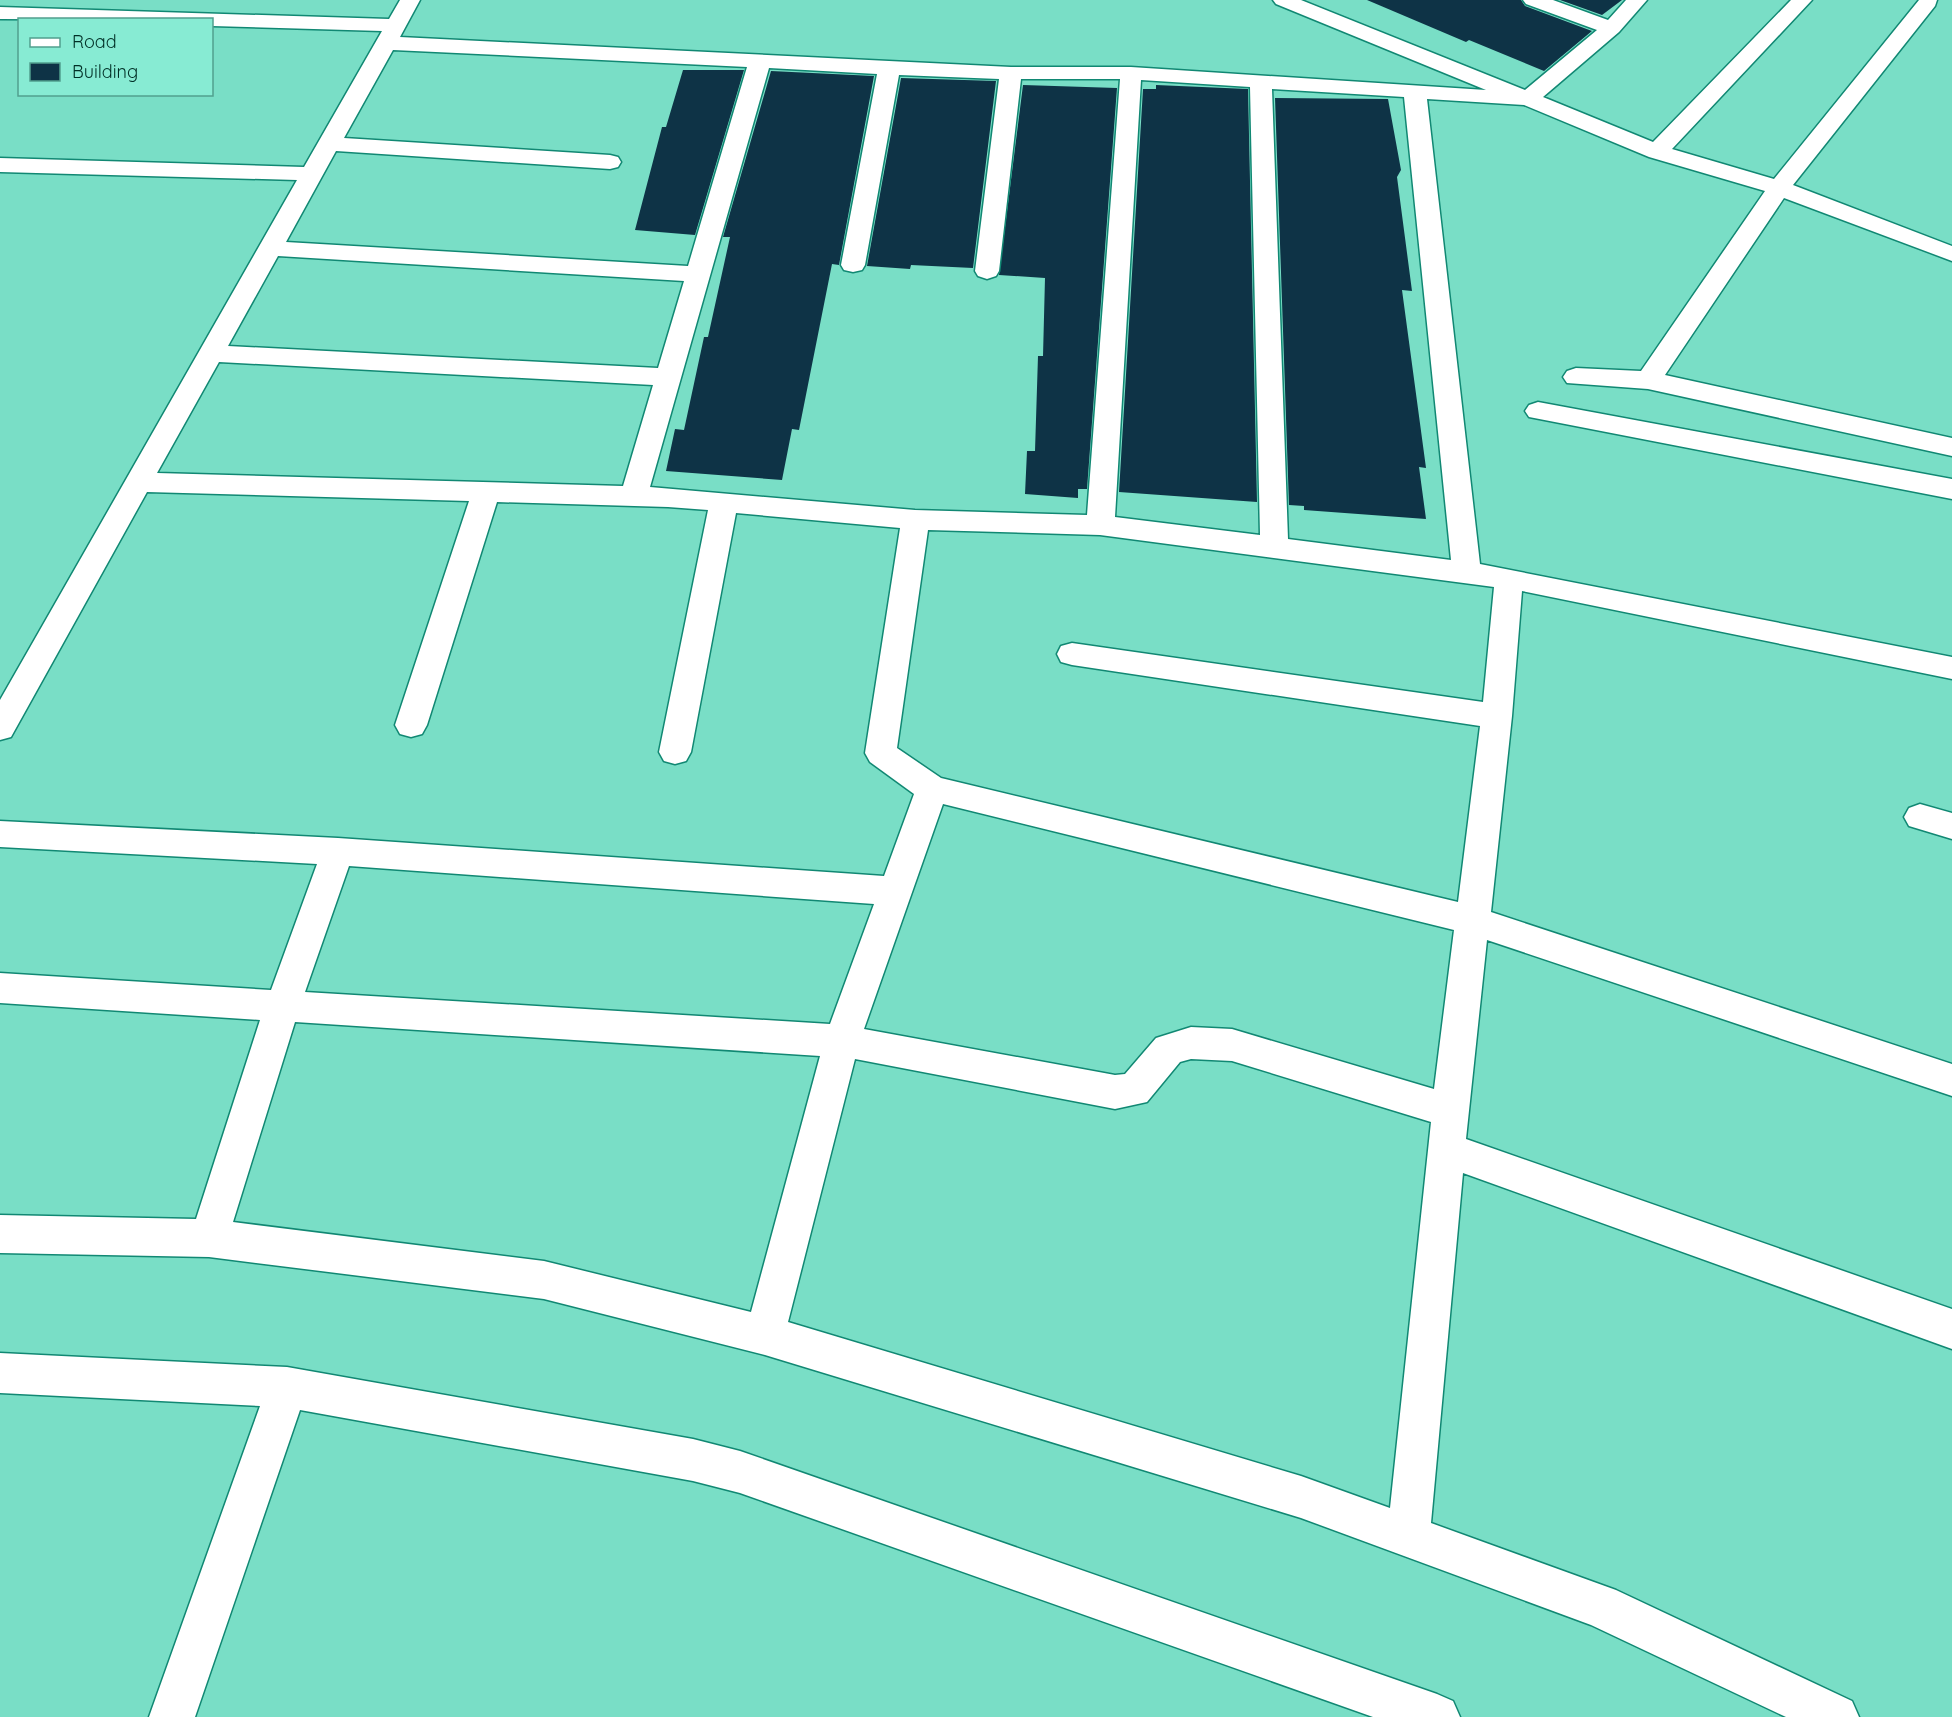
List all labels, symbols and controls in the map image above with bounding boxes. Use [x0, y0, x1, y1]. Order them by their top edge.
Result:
legend [18, 18, 213, 96]
text: Road [72, 30, 117, 53]
text: Building [72, 60, 138, 83]

